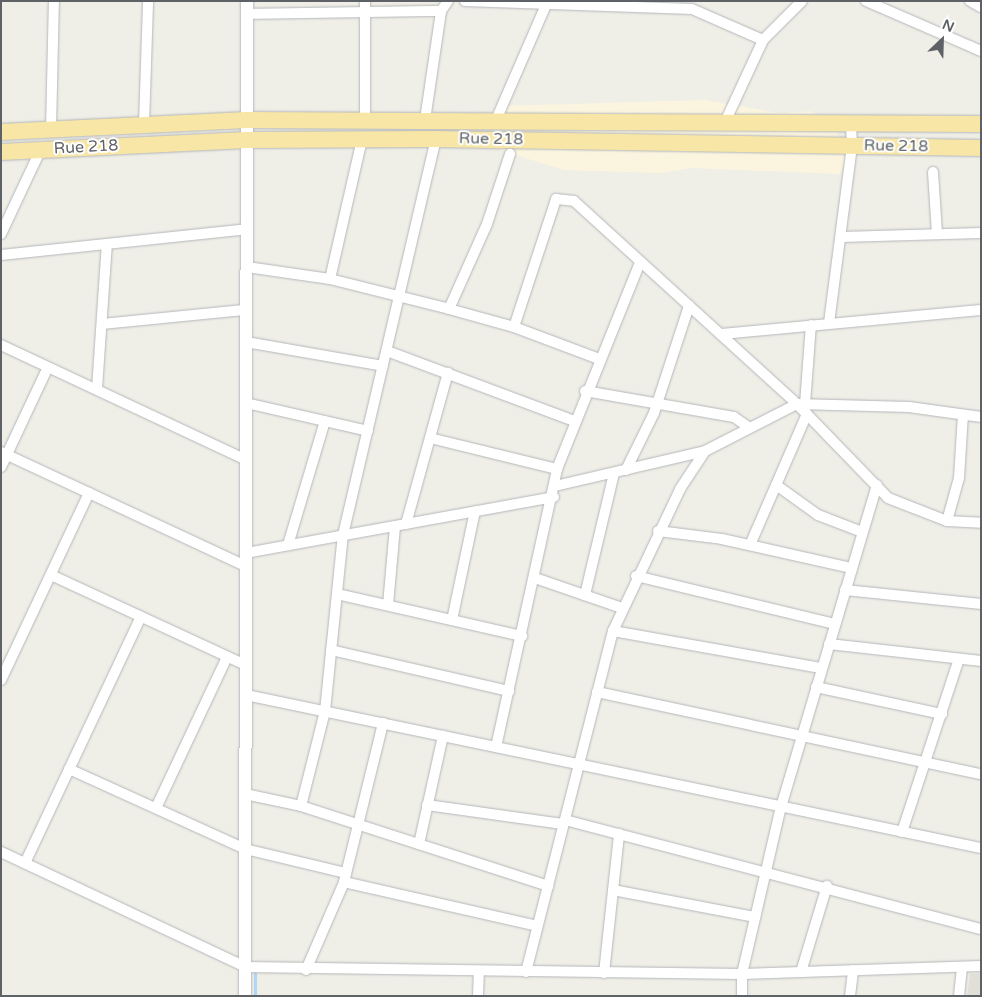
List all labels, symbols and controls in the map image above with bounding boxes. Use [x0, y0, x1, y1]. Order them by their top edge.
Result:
north arrow [917, 15, 967, 65]
text: N [940, 16, 957, 36]
street label: Rue 218 [459, 129, 523, 149]
street label: Rue 218 [53, 136, 119, 158]
street label: Rue 218 [864, 136, 928, 156]

